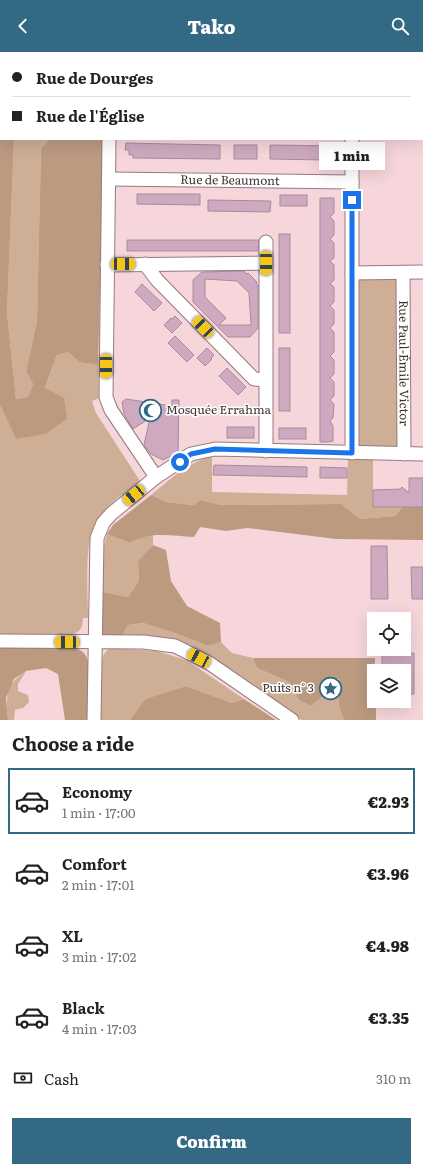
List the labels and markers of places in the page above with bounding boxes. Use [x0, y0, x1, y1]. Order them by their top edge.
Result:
mosque icon: Mosquée Errahma [138, 397, 164, 423]
place label: Mosquée Errahma [166, 400, 272, 418]
place icon: Puits n° 3 [317, 675, 343, 701]
place label: Puits n° 3 [262, 678, 314, 696]

